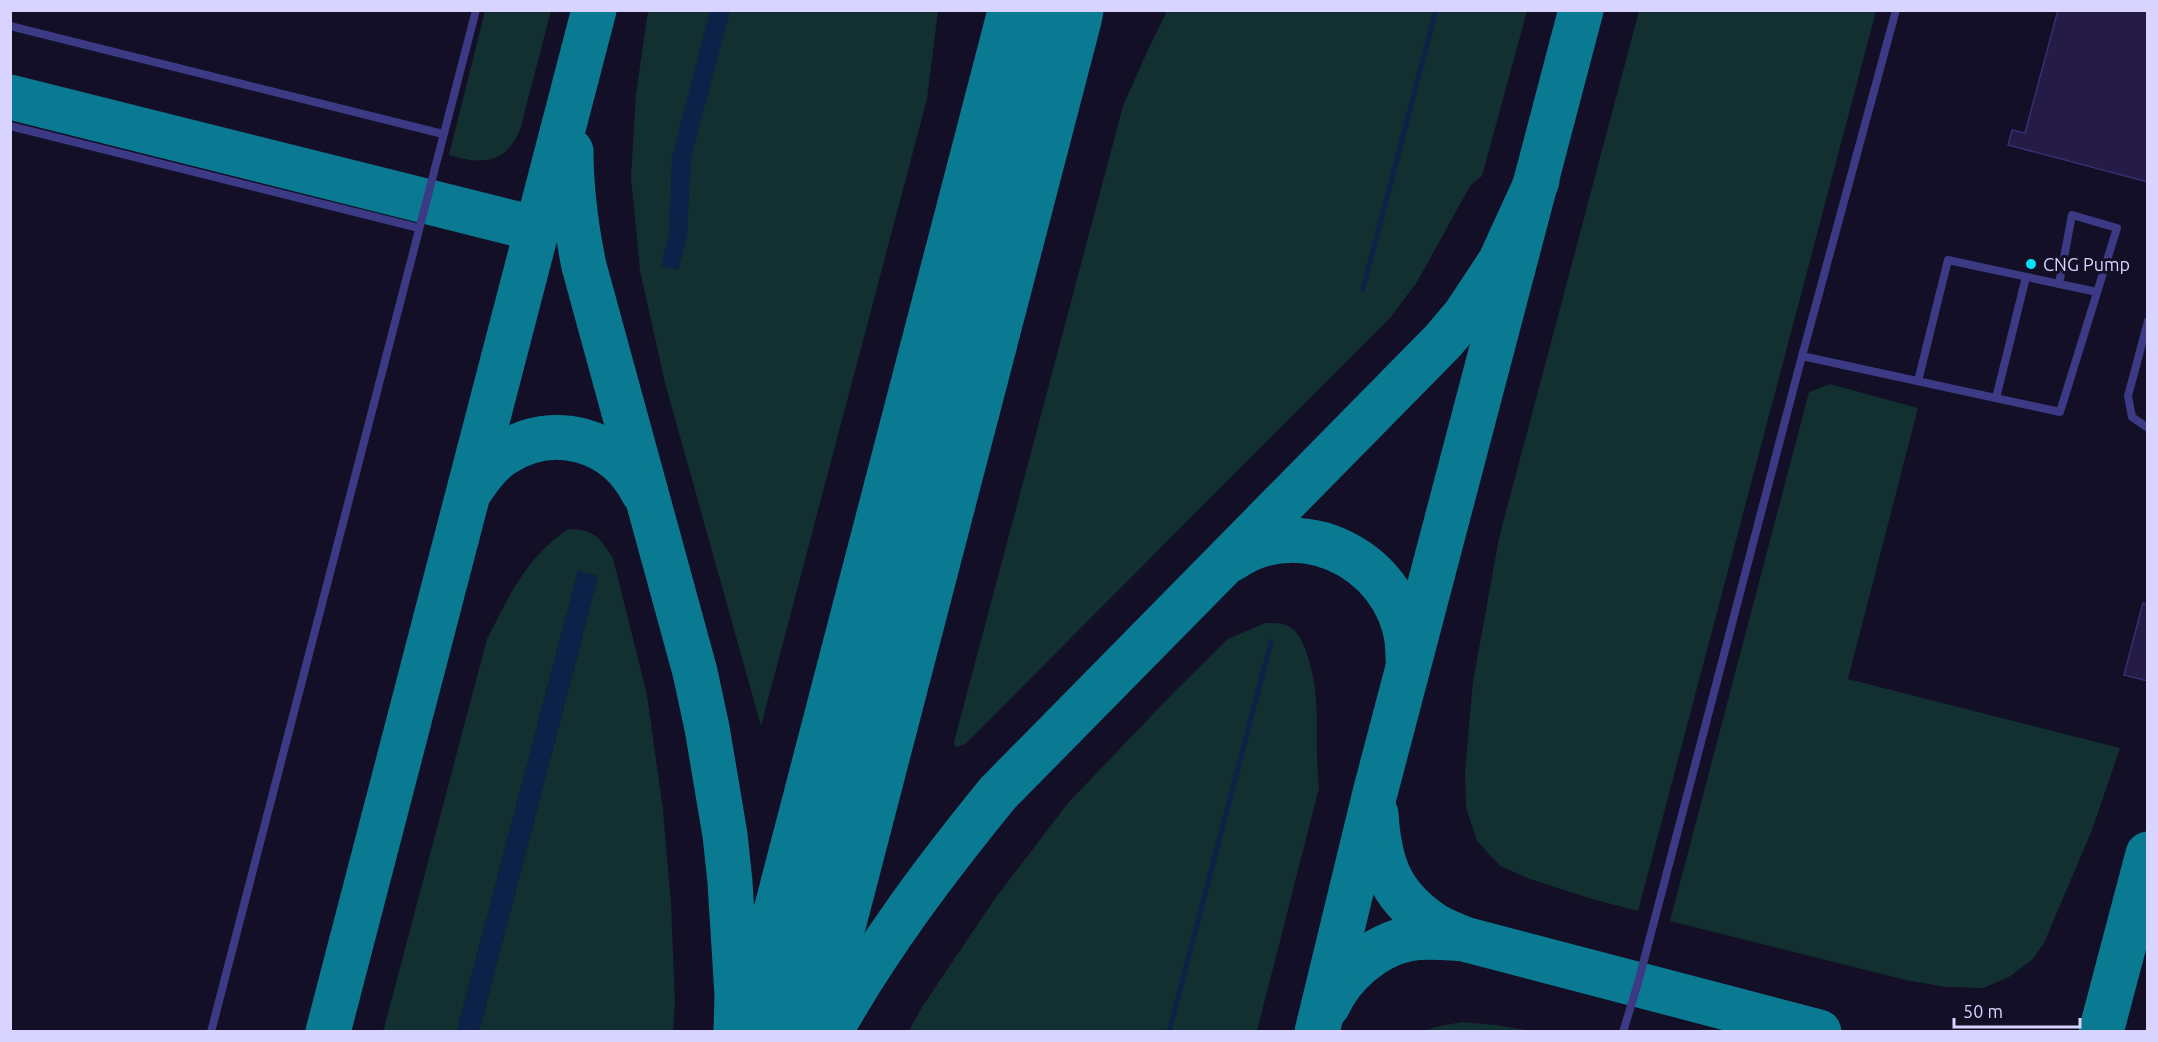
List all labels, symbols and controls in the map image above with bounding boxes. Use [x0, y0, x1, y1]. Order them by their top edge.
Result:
place label: CNG Pump [2043, 254, 2130, 274]
marker: CNG Pump [2024, 257, 2038, 271]
scale bar [1954, 991, 2080, 1029]
text: 50 m [1963, 1001, 2003, 1021]

